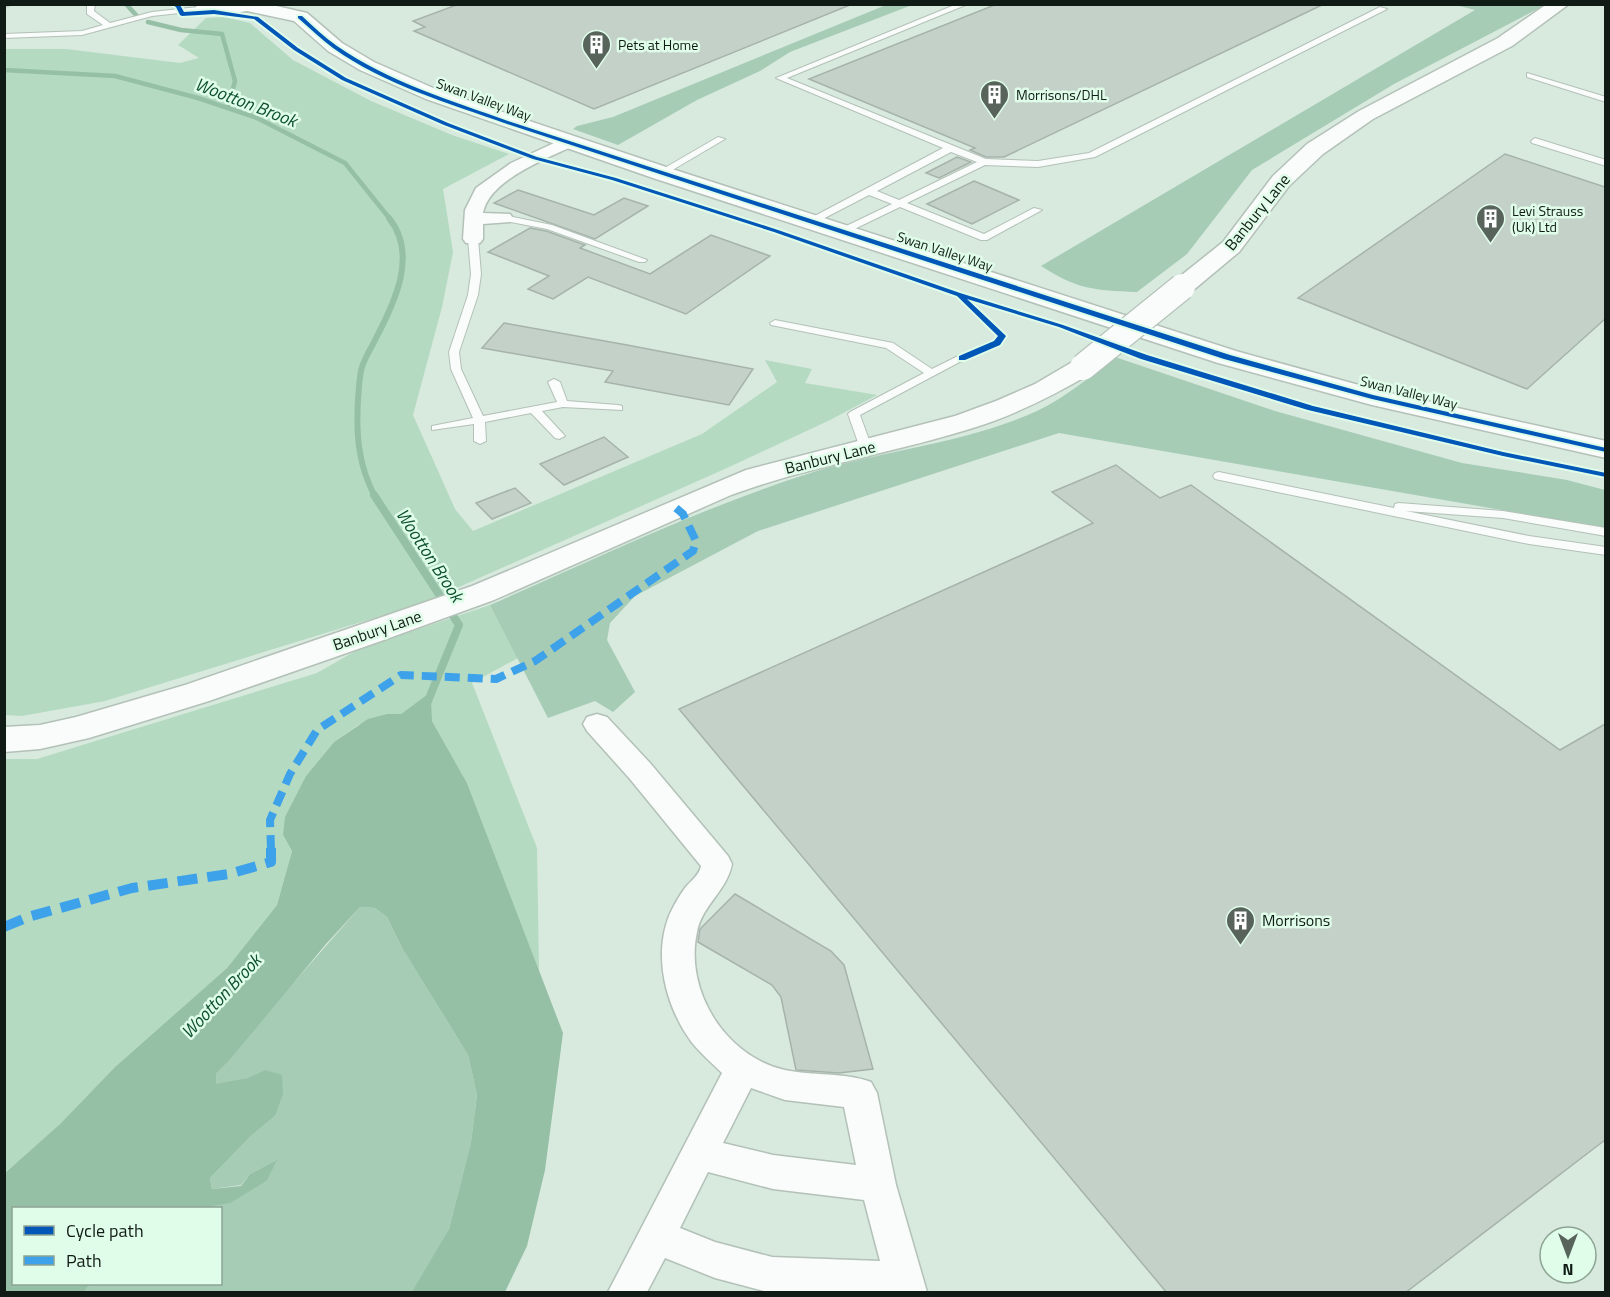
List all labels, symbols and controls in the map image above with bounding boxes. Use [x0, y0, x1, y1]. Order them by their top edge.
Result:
building icon: Pets at Home [581, 28, 613, 70]
place label: Pets at Home [618, 34, 698, 55]
water label: Wootton Brook [191, 70, 303, 135]
street label: Swan Valley Way [434, 72, 535, 126]
building icon: Morrisons/DHL [979, 78, 1011, 120]
place label: Morrisons/DHL [1016, 84, 1107, 105]
street label: Banbury Lane [1219, 168, 1295, 256]
place label: Levi Strauss (Uk) Ltd [1512, 200, 1583, 237]
building icon: Levi Strauss (Uk) Ltd [1475, 202, 1507, 244]
street label: Swan Valley Way [894, 226, 996, 276]
street label: Swan Valley Way [1358, 370, 1460, 414]
street label: Banbury Lane [782, 434, 878, 480]
water label: Wootton Brook [390, 503, 472, 609]
street label: Banbury Lane [329, 604, 425, 656]
building icon: Morrisons [1225, 904, 1257, 946]
place label: Morrisons [1262, 908, 1330, 932]
water label: Wootton Brook [175, 946, 269, 1044]
legend [12, 1207, 222, 1285]
text: Cycle path [66, 1217, 144, 1244]
north arrow [1538, 1225, 1598, 1285]
text: Path [66, 1247, 102, 1274]
text: N [1562, 1258, 1574, 1282]

